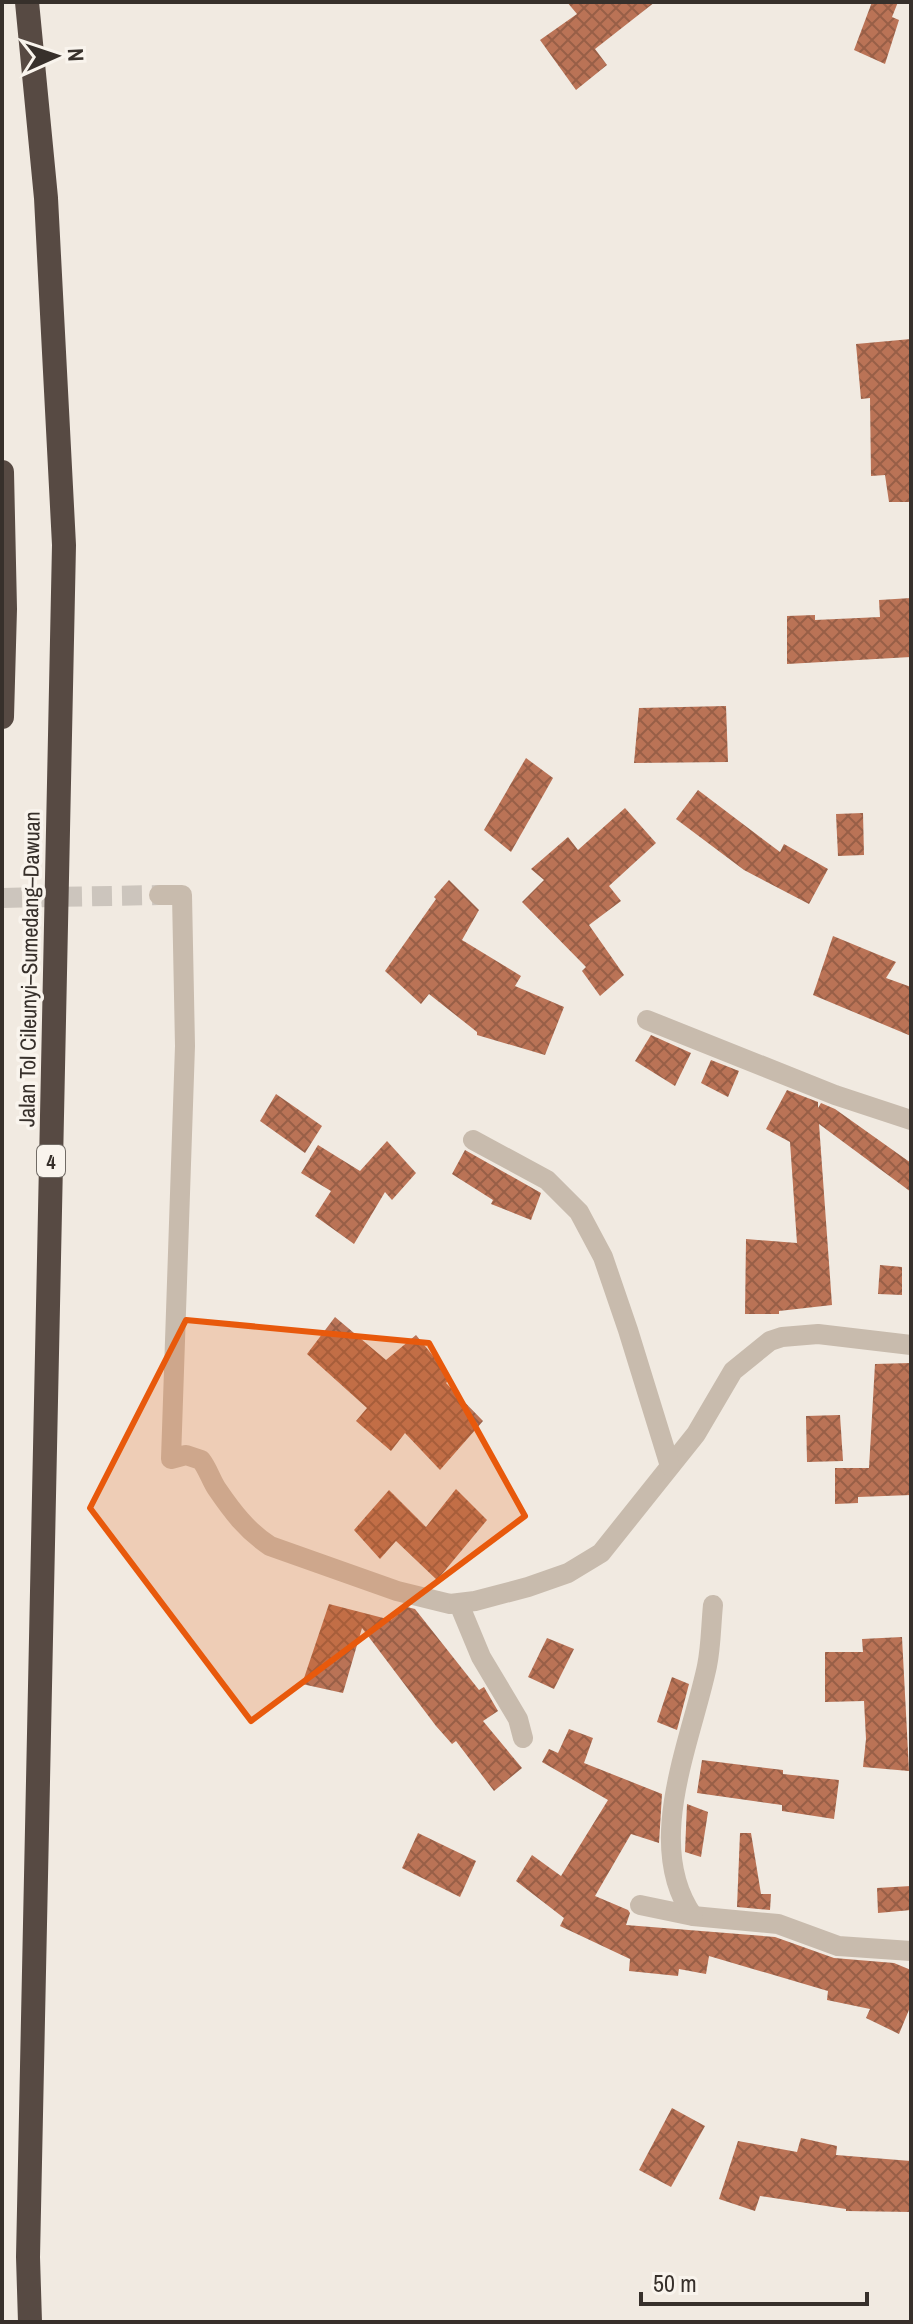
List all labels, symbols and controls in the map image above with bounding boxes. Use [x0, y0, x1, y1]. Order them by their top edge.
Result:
north arrow [16, 16, 96, 96]
text: N [61, 48, 91, 62]
street label: Jalan Tol Cileunyi–Sumedang–Dawuan [11, 811, 47, 1127]
road number: 4 [37, 1145, 65, 1177]
scale bar [641, 2256, 867, 2306]
text: 50 m [653, 2267, 697, 2299]

